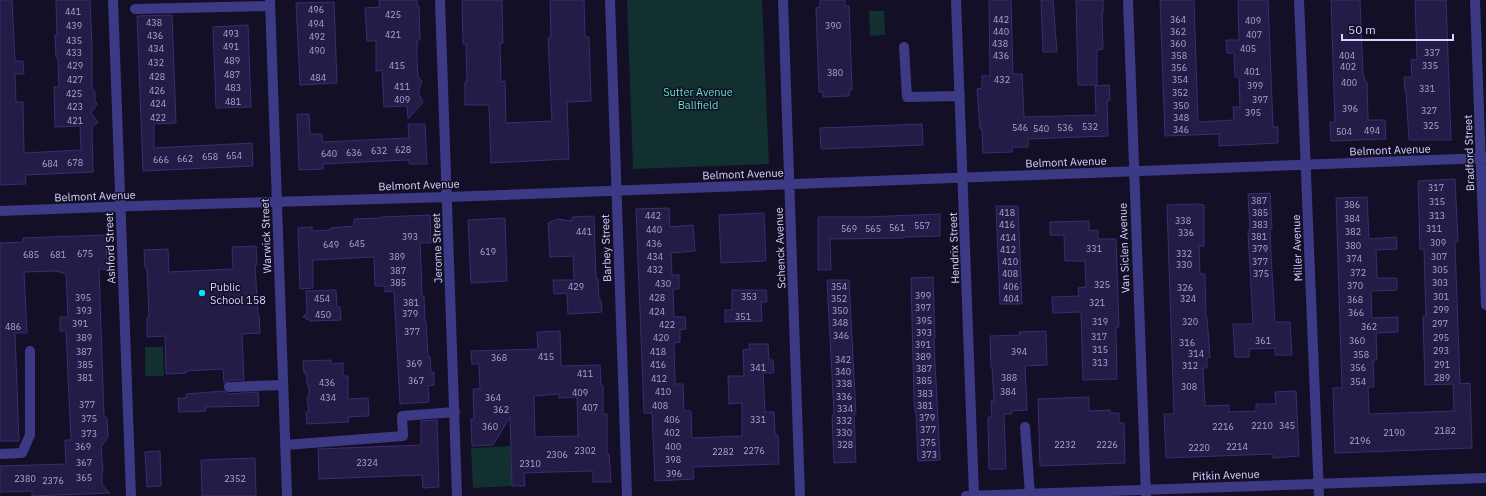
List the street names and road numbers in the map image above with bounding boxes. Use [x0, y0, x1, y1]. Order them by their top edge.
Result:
street label: Bradford Street [1461, 115, 1477, 191]
street label: Belmont Avenue [1349, 142, 1431, 158]
street label: Belmont Avenue [1025, 154, 1107, 170]
street label: Belmont Avenue [702, 166, 784, 182]
street label: Belmont Avenue [378, 177, 460, 193]
street label: Belmont Avenue [54, 188, 136, 204]
street label: Warwick Street [258, 198, 274, 274]
street label: Van Siclen Avenue [1115, 203, 1133, 293]
street label: Schenck Avenue [772, 207, 788, 289]
street label: Ashford Street [102, 212, 118, 284]
street label: Hendrix Street [946, 212, 962, 284]
street label: Jerome Street [429, 213, 445, 283]
street label: Barbey Street [598, 214, 614, 282]
street label: Miller Avenue [1289, 214, 1305, 282]
street label: Pitkin Avenue [1192, 467, 1260, 483]

